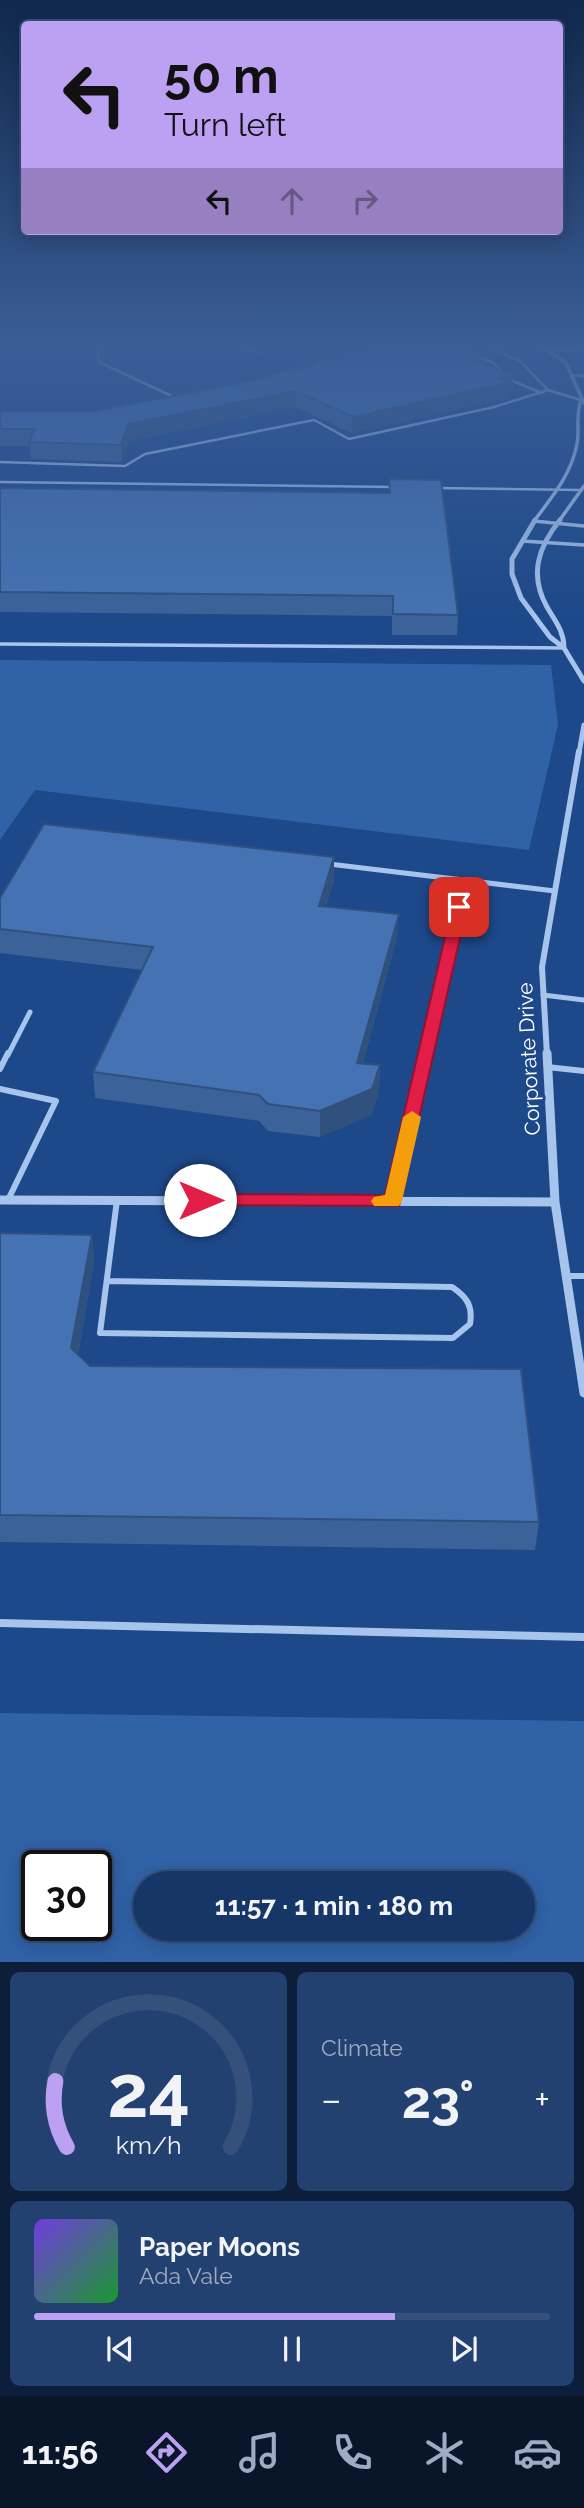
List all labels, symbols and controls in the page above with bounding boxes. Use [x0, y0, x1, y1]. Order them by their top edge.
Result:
text: 50 m [164, 47, 279, 104]
icon: left [49, 49, 140, 140]
text: Turn left [164, 106, 286, 143]
icon: left [200, 182, 238, 220]
icon: ahead [273, 182, 311, 220]
icon: right [346, 182, 384, 220]
pin [429, 877, 489, 937]
icon: arrive [440, 888, 478, 926]
street label: Corporate Drive [512, 982, 545, 1136]
position arrow [163, 1163, 237, 1237]
speed limit sign: 30 [21, 1850, 112, 1941]
text: 11:57 · 1 min · 180 m [215, 1891, 453, 1921]
text: Climate [321, 2034, 403, 2061]
text: 24 [107, 2050, 190, 2135]
text: 23° [402, 2069, 474, 2130]
text: − [321, 2077, 341, 2122]
text: + [534, 2077, 550, 2122]
text: km/h [116, 2130, 181, 2160]
text: Paper Moons [139, 2232, 300, 2262]
text: Ada Vale [139, 2262, 233, 2289]
icon: previous [101, 2330, 139, 2368]
icon: pause [273, 2330, 311, 2368]
icon: next [445, 2330, 483, 2368]
icon: directions [142, 2428, 191, 2477]
icon: music [235, 2428, 284, 2477]
icon: phone [328, 2428, 377, 2477]
icon: climate [420, 2428, 469, 2477]
icon: car [513, 2428, 562, 2477]
text: 11:56 [22, 2434, 99, 2471]

